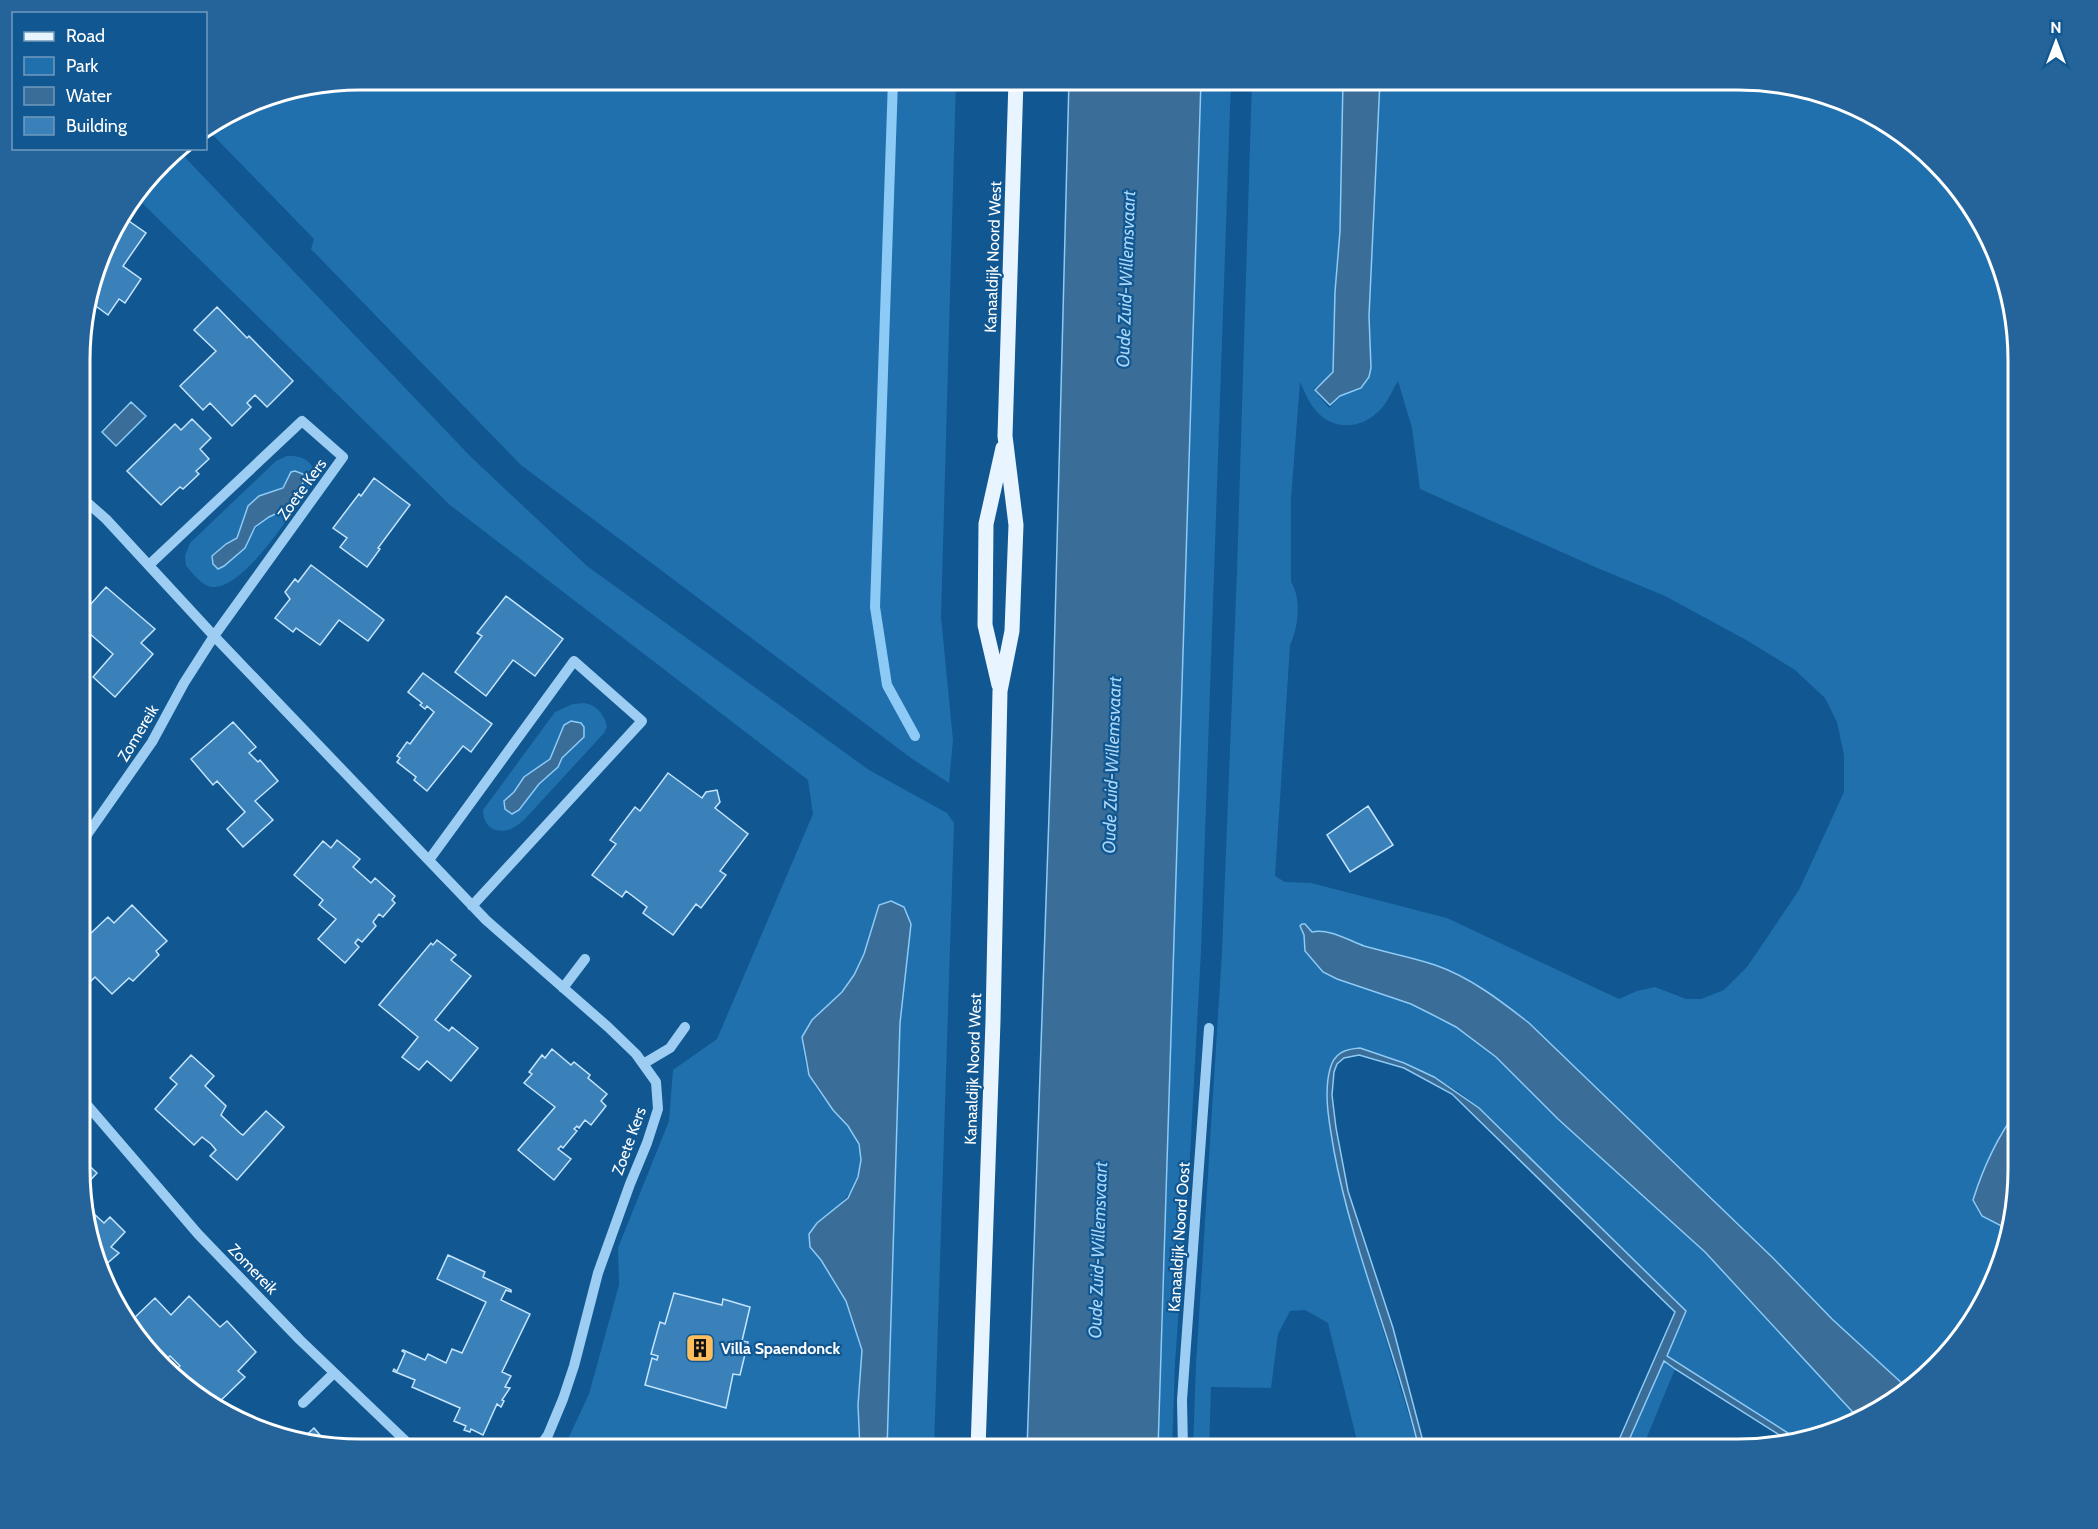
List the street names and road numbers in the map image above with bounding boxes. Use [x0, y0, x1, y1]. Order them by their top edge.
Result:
street label: Kanaaldijk Noord West [981, 180, 1005, 333]
street label: Zoete Kers [273, 454, 331, 523]
street label: Zomereik [114, 700, 163, 765]
street label: Kanaaldijk Noord West [961, 992, 985, 1145]
street label: Zoete Kers [608, 1104, 650, 1178]
street label: Kanaaldijk Noord Oost [1164, 1161, 1194, 1313]
street label: Zomereik [224, 1240, 282, 1299]

